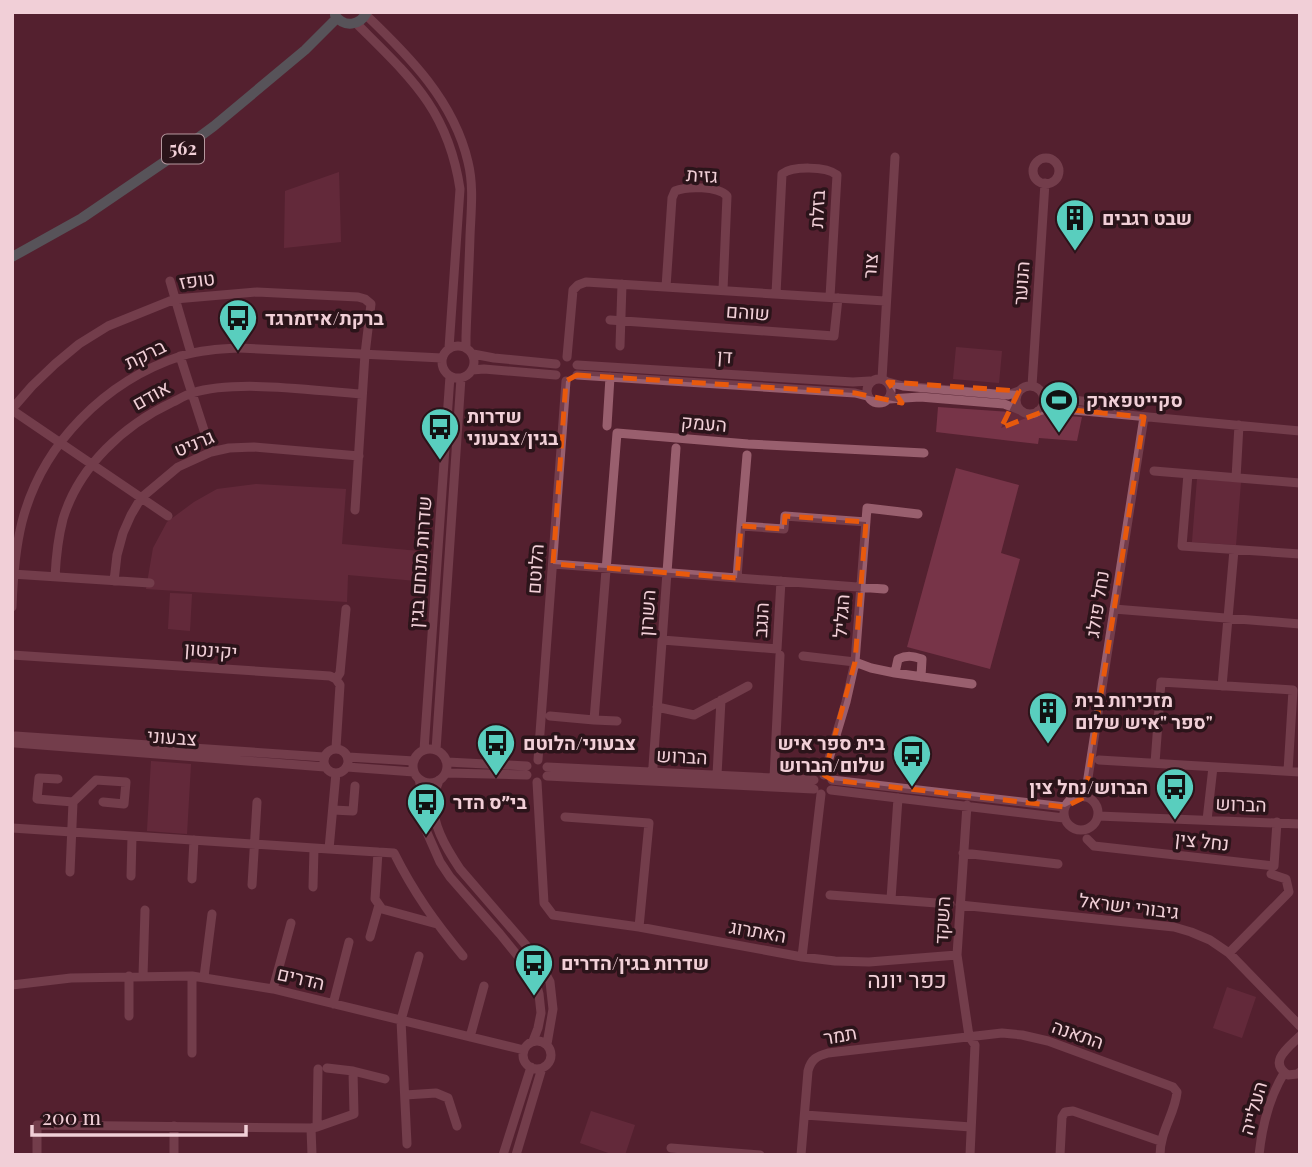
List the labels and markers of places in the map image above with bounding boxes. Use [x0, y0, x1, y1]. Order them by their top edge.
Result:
building icon: שבט רגבים [1054, 197, 1096, 252]
place label: שבט רגבים [1102, 204, 1192, 230]
bus stop icon: ברקת/איזמרגד [217, 297, 259, 352]
place label: ברקת/איזמרגד [265, 304, 385, 330]
sports icon: סקייטפארק [1038, 379, 1080, 434]
place label: סקייטפארק [1086, 386, 1183, 412]
place label: שדרות בגין/צבעוני [467, 402, 559, 450]
bus stop icon: שדרות בגין/צבעוני [419, 406, 461, 461]
place label: מזכירות בית ספר "איש שלום" [1075, 686, 1213, 734]
building icon: מזכירות בית ספר "איש שלום" [1027, 690, 1069, 745]
bus stop icon: צבעוני/הלוטם [475, 722, 517, 777]
place label: צבעוני/הלוטם [523, 729, 636, 755]
place label: בית ספר איש שלום/הברוש [777, 729, 886, 777]
bus stop icon: בית ספר איש שלום/הברוש [891, 733, 933, 788]
bus stop icon: הברוש/נחל צין [1154, 766, 1196, 821]
place label: הברוש/נחל צין [1029, 773, 1148, 799]
bus stop icon: בי״ס הדר [405, 781, 447, 836]
place label: בי״ס הדר [453, 788, 527, 814]
bus stop icon: שדרות בגין/הדרים [513, 942, 555, 997]
place label: שדרות בגין/הדרים [561, 949, 709, 975]

